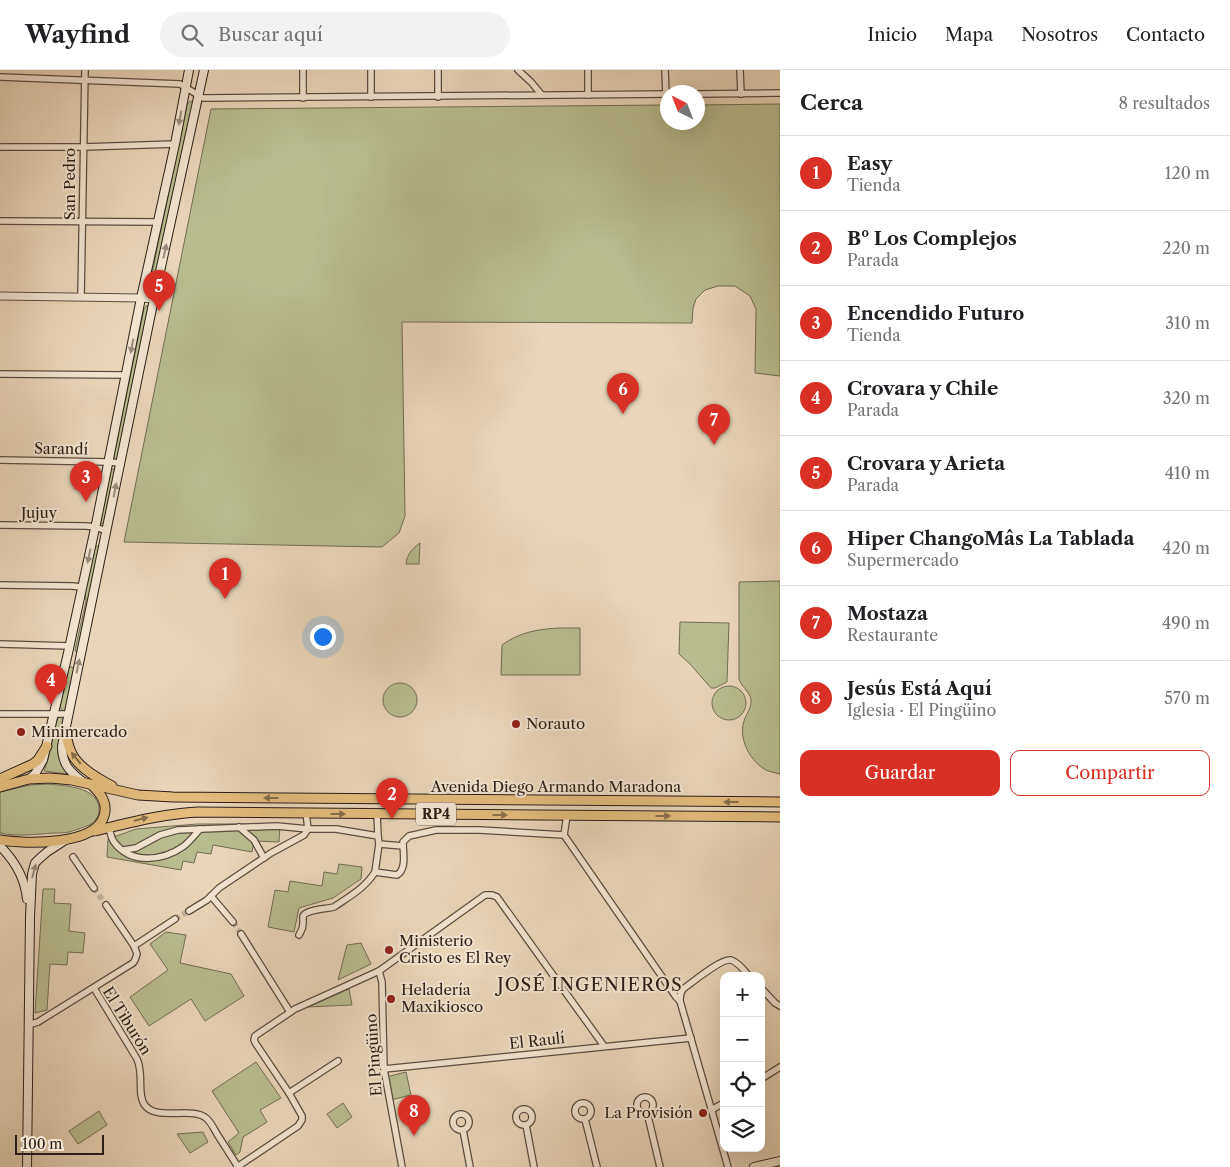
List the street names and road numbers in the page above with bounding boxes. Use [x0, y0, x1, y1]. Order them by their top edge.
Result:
street label: San Pedro [60, 148, 79, 220]
street label: Sarandí [34, 439, 89, 458]
street label: Jujuy [19, 503, 58, 522]
street label: Avenida Diego Armando Maradona [430, 777, 681, 796]
road number: RP4 [416, 802, 456, 826]
street label: El Tiburón [99, 983, 156, 1059]
street label: El Pingüino [361, 1013, 386, 1097]
street label: El Raulí [508, 1028, 566, 1053]

